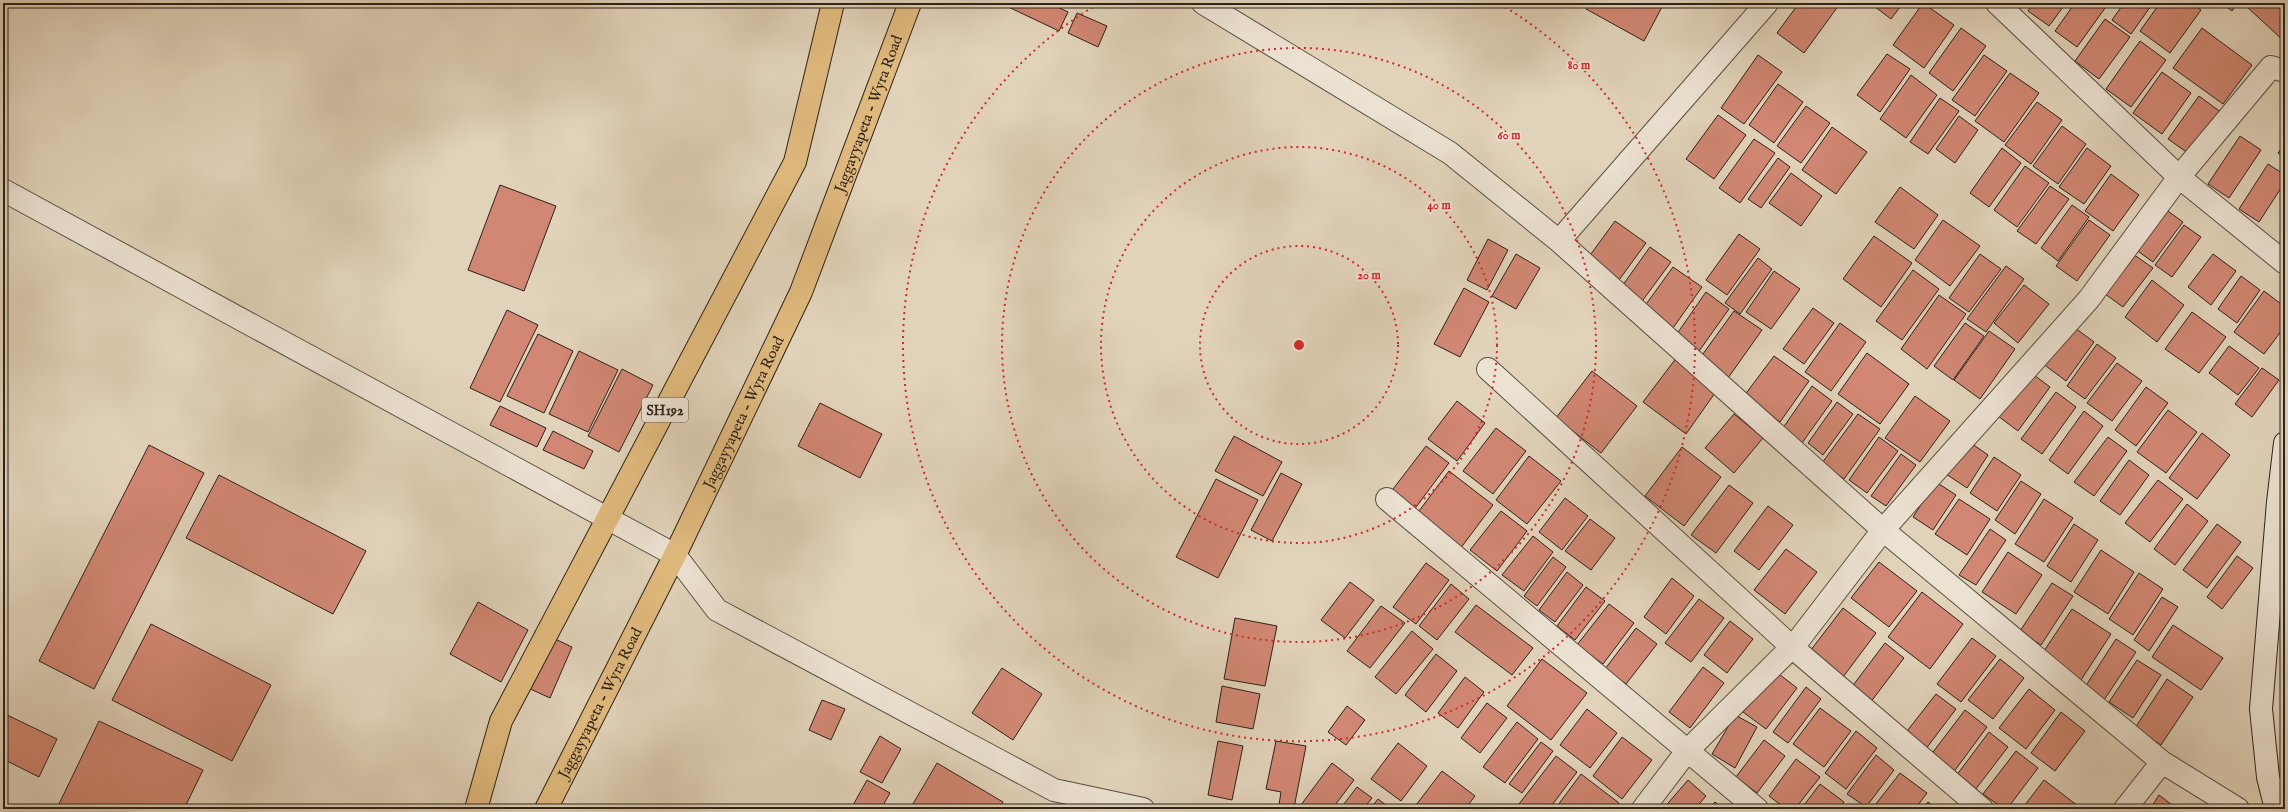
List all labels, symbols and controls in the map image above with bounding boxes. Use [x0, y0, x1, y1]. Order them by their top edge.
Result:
street label: Jaggayyapeta - Wyra Road [830, 32, 907, 197]
text: 80 m [1568, 58, 1591, 73]
text: 60 m [1498, 128, 1521, 143]
text: 40 m [1427, 198, 1452, 213]
text: 20 m [1357, 268, 1381, 283]
street label: Jaggayyapeta - Wyra Road [698, 332, 789, 494]
centre of rings [1292, 338, 1306, 352]
road number: SH192 [642, 398, 688, 422]
street label: Jaggayyapeta - Wyra Road [553, 624, 647, 784]

